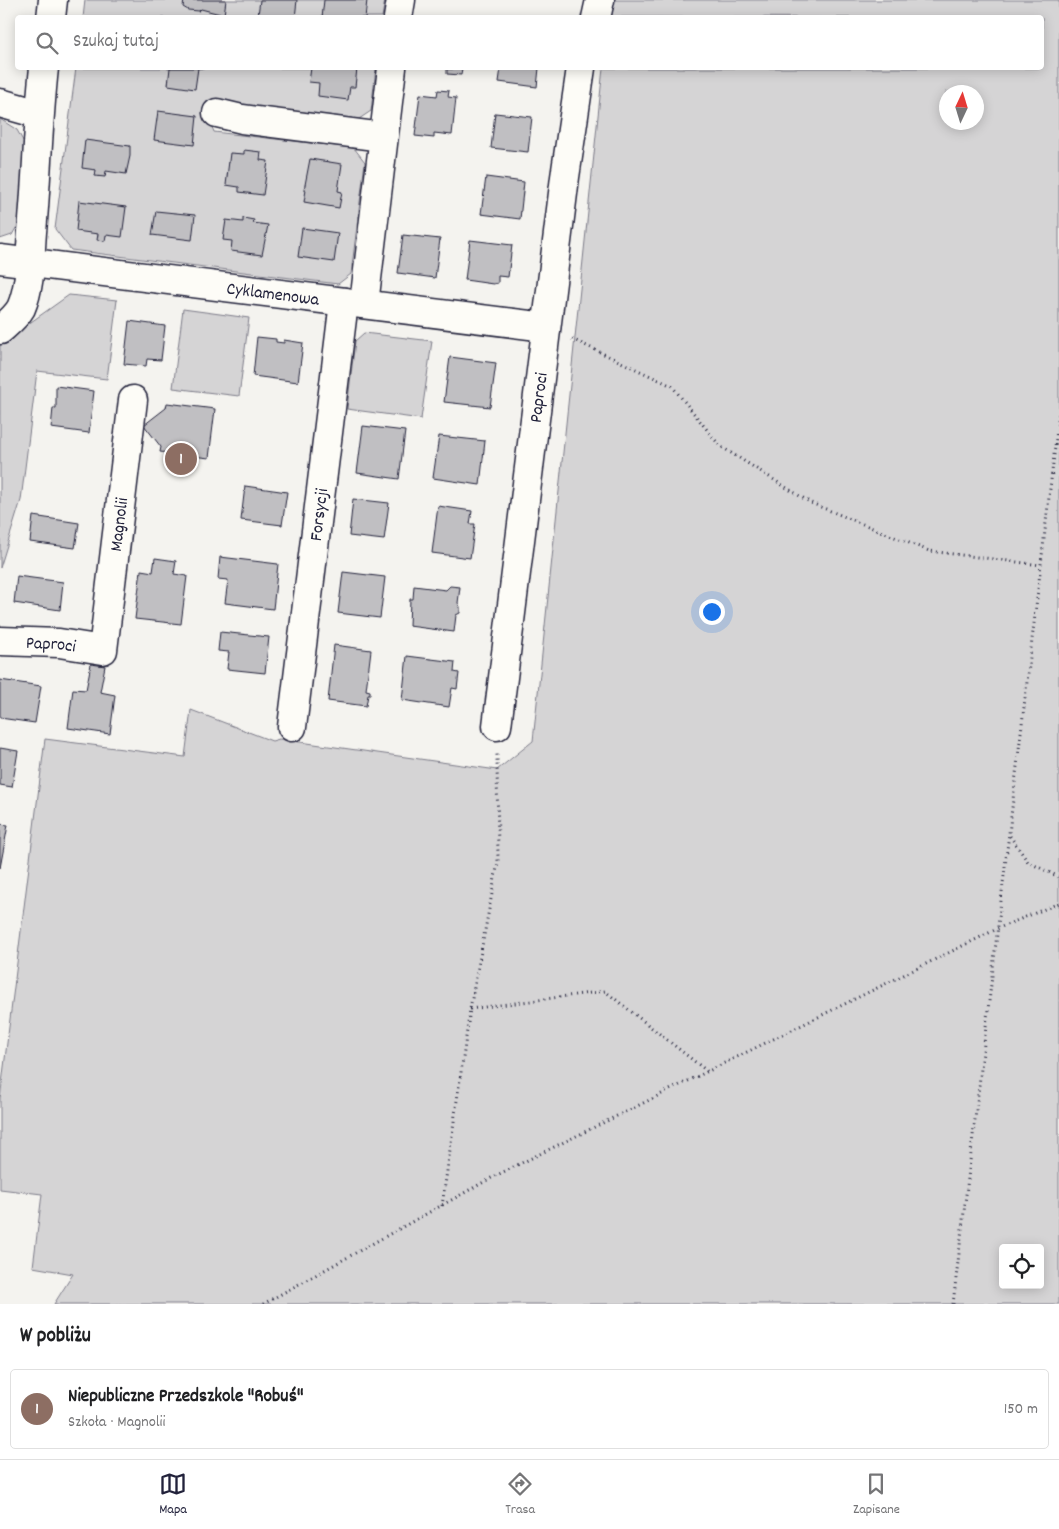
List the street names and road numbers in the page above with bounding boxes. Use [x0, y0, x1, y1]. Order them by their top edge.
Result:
street label: Cyklamenowa [225, 277, 321, 314]
street label: Paproci [525, 371, 556, 424]
street label: Forsycji [305, 487, 336, 543]
street label: Magnolii [105, 496, 136, 553]
street label: Paproci [25, 632, 77, 660]

